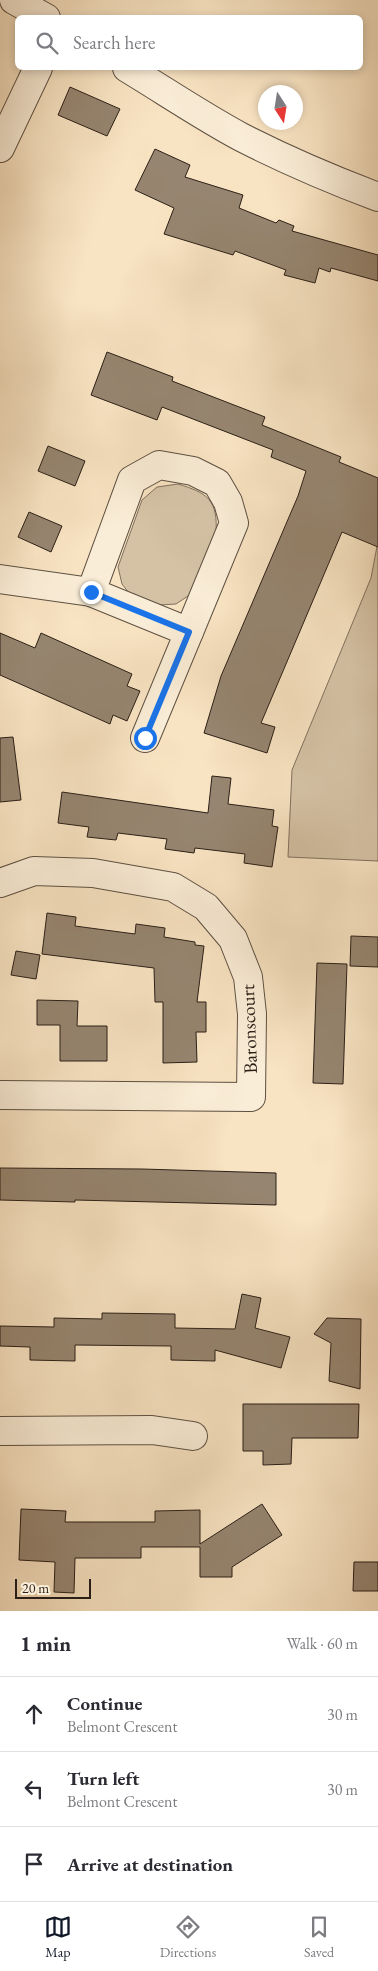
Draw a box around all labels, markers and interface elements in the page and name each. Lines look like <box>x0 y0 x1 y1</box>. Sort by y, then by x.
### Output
search box <box>15 15 363 70</box>
icon: search <box>33 29 61 57</box>
text: Search here <box>73 30 155 55</box>
north arrow <box>258 85 303 130</box>
route end <box>80 581 103 604</box>
route start <box>134 727 157 750</box>
street label: Baronscourt <box>235 984 263 1074</box>
scale bar <box>15 1576 91 1599</box>
text: 20 m <box>22 1579 49 1597</box>
text: 1 min <box>20 1630 71 1657</box>
text: Walk · 60 m <box>287 1633 358 1654</box>
text: Continue <box>67 1691 142 1716</box>
icon: ahead <box>20 1700 48 1728</box>
text: 30 m <box>327 1704 358 1725</box>
text: Belmont Crescent <box>67 1716 178 1737</box>
text: Turn left <box>67 1766 139 1791</box>
icon: left <box>20 1775 48 1803</box>
text: 30 m <box>327 1779 358 1800</box>
text: Belmont Crescent <box>67 1791 178 1812</box>
icon: arrive <box>20 1850 48 1878</box>
text: Arrive at destination <box>67 1852 233 1877</box>
tab: Map <box>44 1913 72 1961</box>
tab: Directions <box>160 1913 216 1961</box>
tab: Saved <box>304 1913 334 1961</box>

